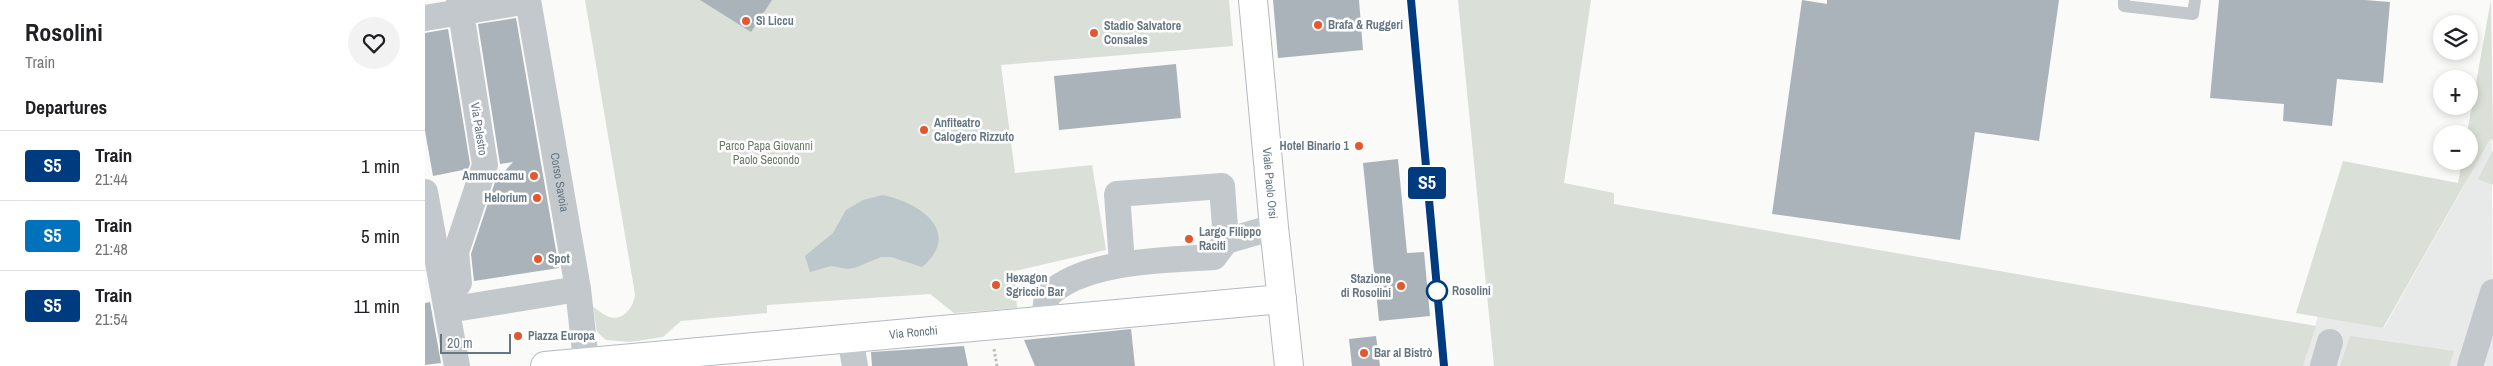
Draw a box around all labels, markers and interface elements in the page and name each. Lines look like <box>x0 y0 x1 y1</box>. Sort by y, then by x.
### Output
place label: Sì Liccu <box>756 13 794 29</box>
marker: Sì Liccu <box>740 15 752 27</box>
map controls <box>2433 15 2478 170</box>
button: layers <box>2433 15 2478 60</box>
text: Rosolini <box>25 16 103 48</box>
button: heart <box>348 17 400 69</box>
place label: Brafa & Ruggeri <box>1328 17 1403 33</box>
place label: Stadio Salvatore Consales <box>1104 18 1182 48</box>
marker: Brafa & Ruggeri <box>1312 19 1324 31</box>
marker: Stadio Salvatore Consales <box>1088 27 1100 39</box>
text: Train <box>25 51 55 73</box>
button: + <box>2433 70 2478 115</box>
text: Departures <box>25 94 107 120</box>
street label: Via Palestro <box>467 101 491 157</box>
place label: Anfiteatro Calogero Rizzuto <box>934 115 1014 145</box>
marker: Anfiteatro Calogero Rizzuto <box>918 124 930 136</box>
button: − <box>2433 125 2478 170</box>
park label: Parco Papa Giovanni Paolo Secondo <box>719 138 813 168</box>
place label: Hotel Binario 1 <box>1280 138 1350 154</box>
marker: Hotel Binario 1 <box>1353 140 1365 152</box>
text: Train <box>95 142 132 168</box>
street label: Viale Paolo Orsi <box>1259 147 1281 220</box>
street label: Corso Savoia <box>547 151 573 214</box>
text: S5 <box>43 153 62 178</box>
text: 1 min <box>361 153 400 179</box>
line badge: S5 <box>1405 167 1449 199</box>
text: 21:44 <box>95 168 128 190</box>
place label: Ammuccamu <box>462 168 524 184</box>
marker: Ammuccamu <box>528 170 540 182</box>
text: S5 <box>1418 170 1436 195</box>
place label: Helorium <box>484 190 527 206</box>
marker: Helorium <box>531 192 543 204</box>
text: Train <box>95 212 132 238</box>
text: S5 <box>43 223 62 248</box>
text: 5 min <box>361 223 400 249</box>
place label: Largo Filippo Raciti <box>1199 224 1261 254</box>
marker: Largo Filippo Raciti <box>1183 233 1195 245</box>
text: 21:48 <box>95 238 128 260</box>
place label: Spot <box>548 251 571 267</box>
marker: Spot <box>532 253 544 265</box>
place label: Hexagon Sgriccio Bar <box>1006 270 1064 300</box>
place label: Stazione di Rosolini <box>1341 271 1392 301</box>
marker: Hexagon Sgriccio Bar <box>990 279 1002 291</box>
marker: Stazione di Rosolini <box>1395 280 1407 292</box>
marker: Rosolini <box>1426 280 1448 302</box>
text: Train <box>95 282 132 308</box>
place label: Rosolini <box>1452 283 1491 299</box>
text: S5 <box>43 293 62 318</box>
text: 11 min <box>354 293 400 319</box>
text: 21:54 <box>95 308 128 330</box>
street label: Via Ronchi <box>889 322 938 343</box>
place label: Piazza Europa <box>528 328 595 344</box>
marker: Piazza Europa <box>512 330 524 342</box>
scale bar <box>440 331 511 354</box>
text: 20 m <box>447 334 473 352</box>
place label: Bar al Bistrò <box>1374 345 1433 361</box>
marker: Bar al Bistrò <box>1358 347 1370 359</box>

